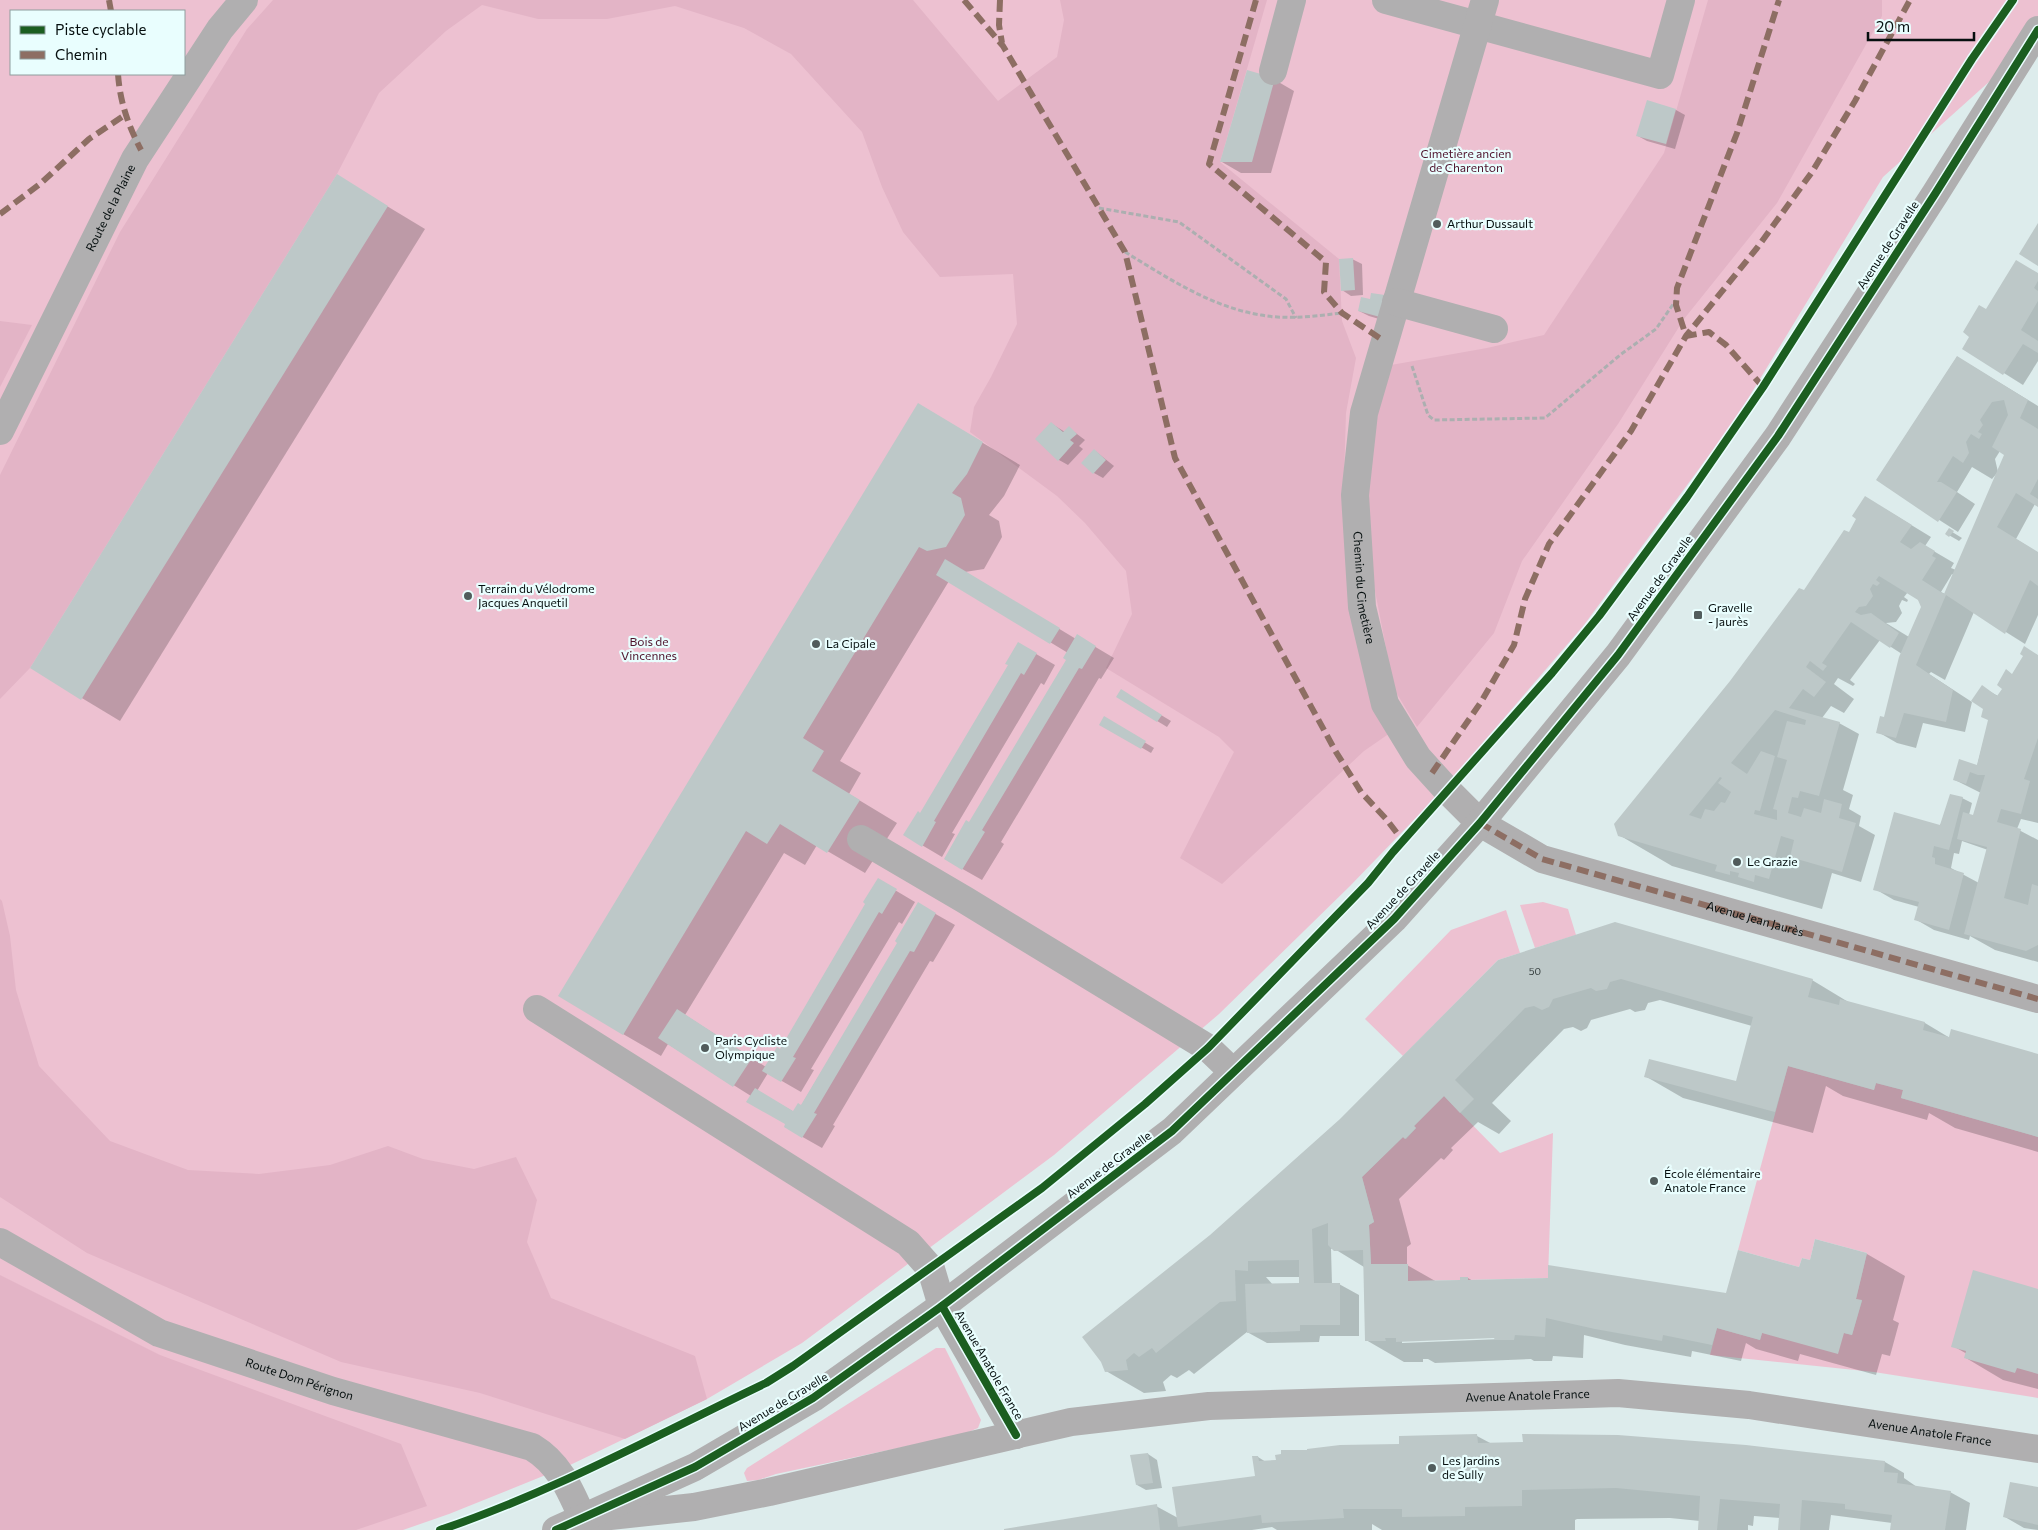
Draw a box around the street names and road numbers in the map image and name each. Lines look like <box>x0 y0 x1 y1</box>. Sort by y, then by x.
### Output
street label: Route de la Plaine <box>82 162 137 253</box>
street label: Avenue de Gravelle <box>1853 198 1921 291</box>
street label: Chemin du Cimetière <box>1351 531 1378 645</box>
street label: Avenue de Gravelle <box>1624 532 1695 623</box>
street label: Avenue de Gravelle <box>1362 847 1442 931</box>
street label: Avenue Jean Jaurès <box>1705 898 1806 939</box>
street label: Avenue de Gravelle <box>1063 1128 1153 1201</box>
street label: Avenue Anatole France <box>953 1307 1027 1422</box>
street label: Route Dom Pérignon <box>244 1354 355 1402</box>
street label: Avenue de Gravelle <box>735 1369 830 1433</box>
street label: Avenue Anatole France <box>1465 1386 1590 1404</box>
street label: Avenue Anatole France <box>1868 1415 1993 1448</box>

